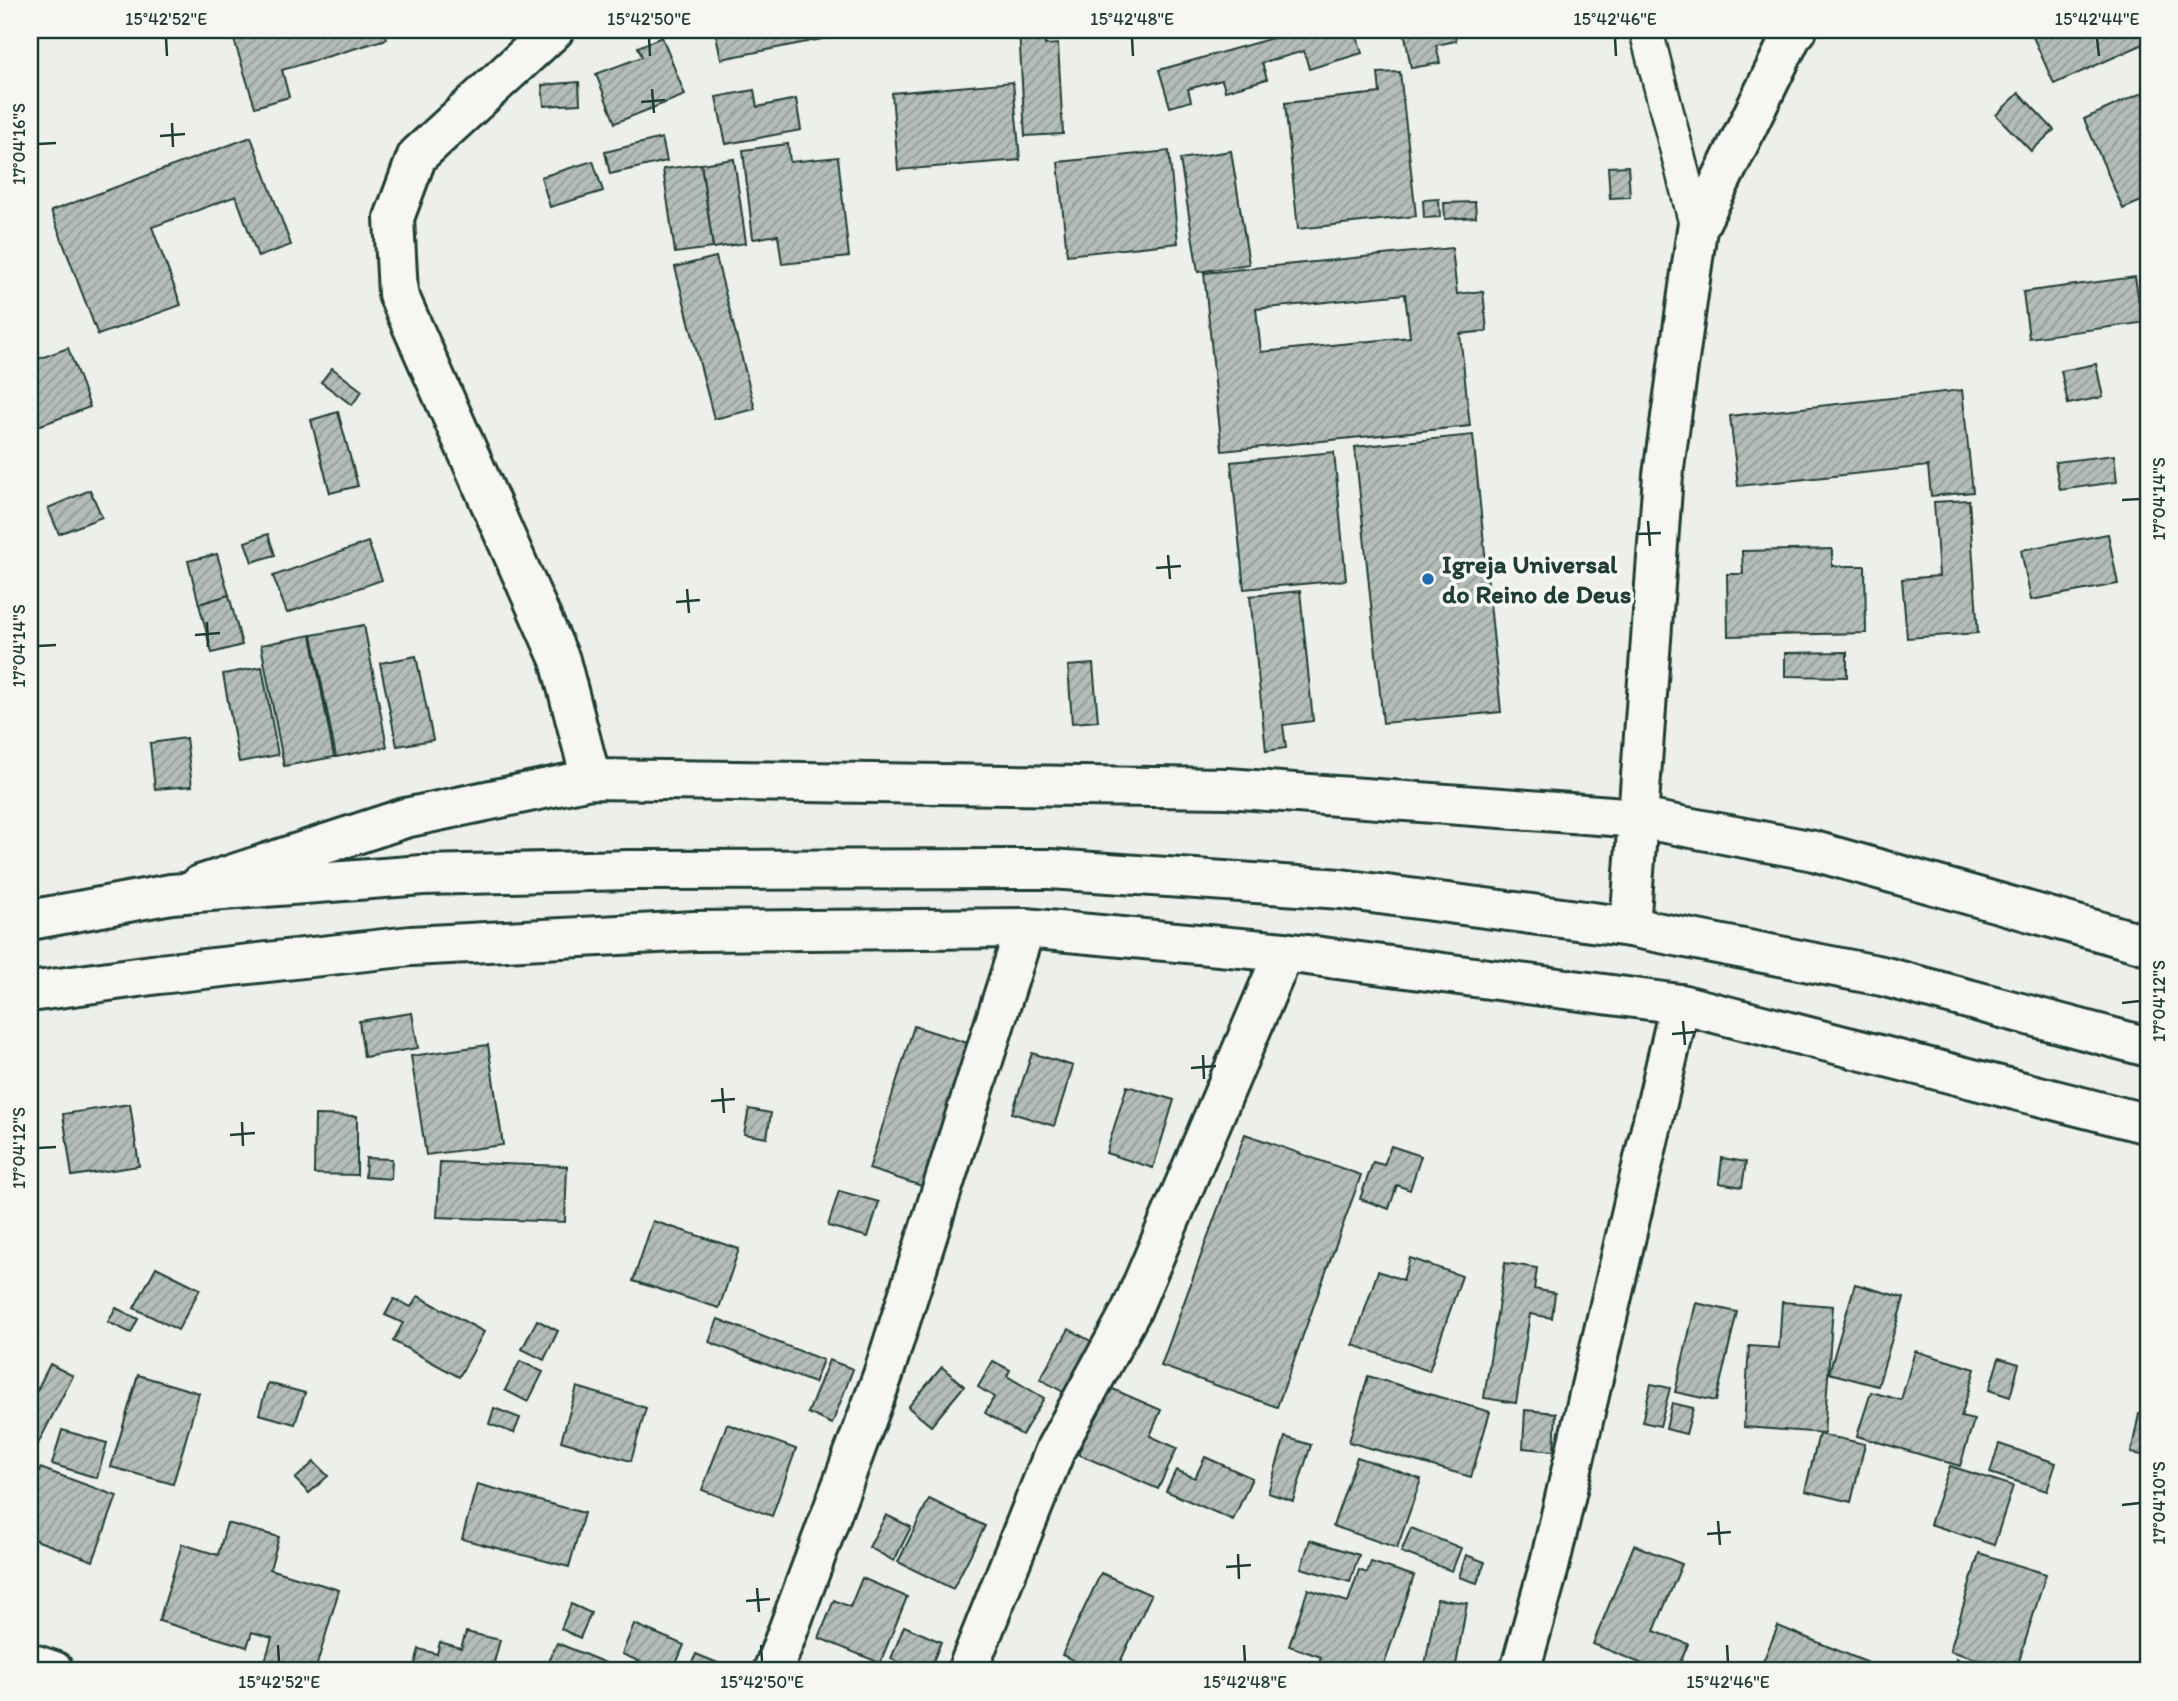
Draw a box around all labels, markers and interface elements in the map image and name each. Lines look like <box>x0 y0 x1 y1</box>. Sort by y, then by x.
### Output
text: 15°42'52"E <box>125 8 207 30</box>
text: 15°42'50"E <box>607 8 691 30</box>
text: 15°42'48"E <box>1090 8 1174 30</box>
text: 15°42'46"E <box>1573 8 1657 30</box>
text: 15°42'44"E <box>2055 8 2140 30</box>
text: 17°04'16"S <box>8 103 30 185</box>
text: 17°04'14"S <box>2148 457 2170 541</box>
place label: Igreja Universal do Reino de Deus <box>1442 548 1631 610</box>
marker: Igreja Universal do Reino de Deus <box>1420 571 1436 587</box>
text: 17°04'14"S <box>8 604 30 688</box>
text: 17°04'12"S <box>2148 960 2170 1042</box>
text: 17°04'12"S <box>8 1107 30 1189</box>
text: 17°04'10"S <box>2148 1461 2170 1545</box>
text: 15°42'52"E <box>238 1671 320 1693</box>
text: 15°42'50"E <box>720 1671 804 1693</box>
text: 15°42'48"E <box>1203 1671 1287 1693</box>
text: 15°42'46"E <box>1686 1671 1770 1693</box>

